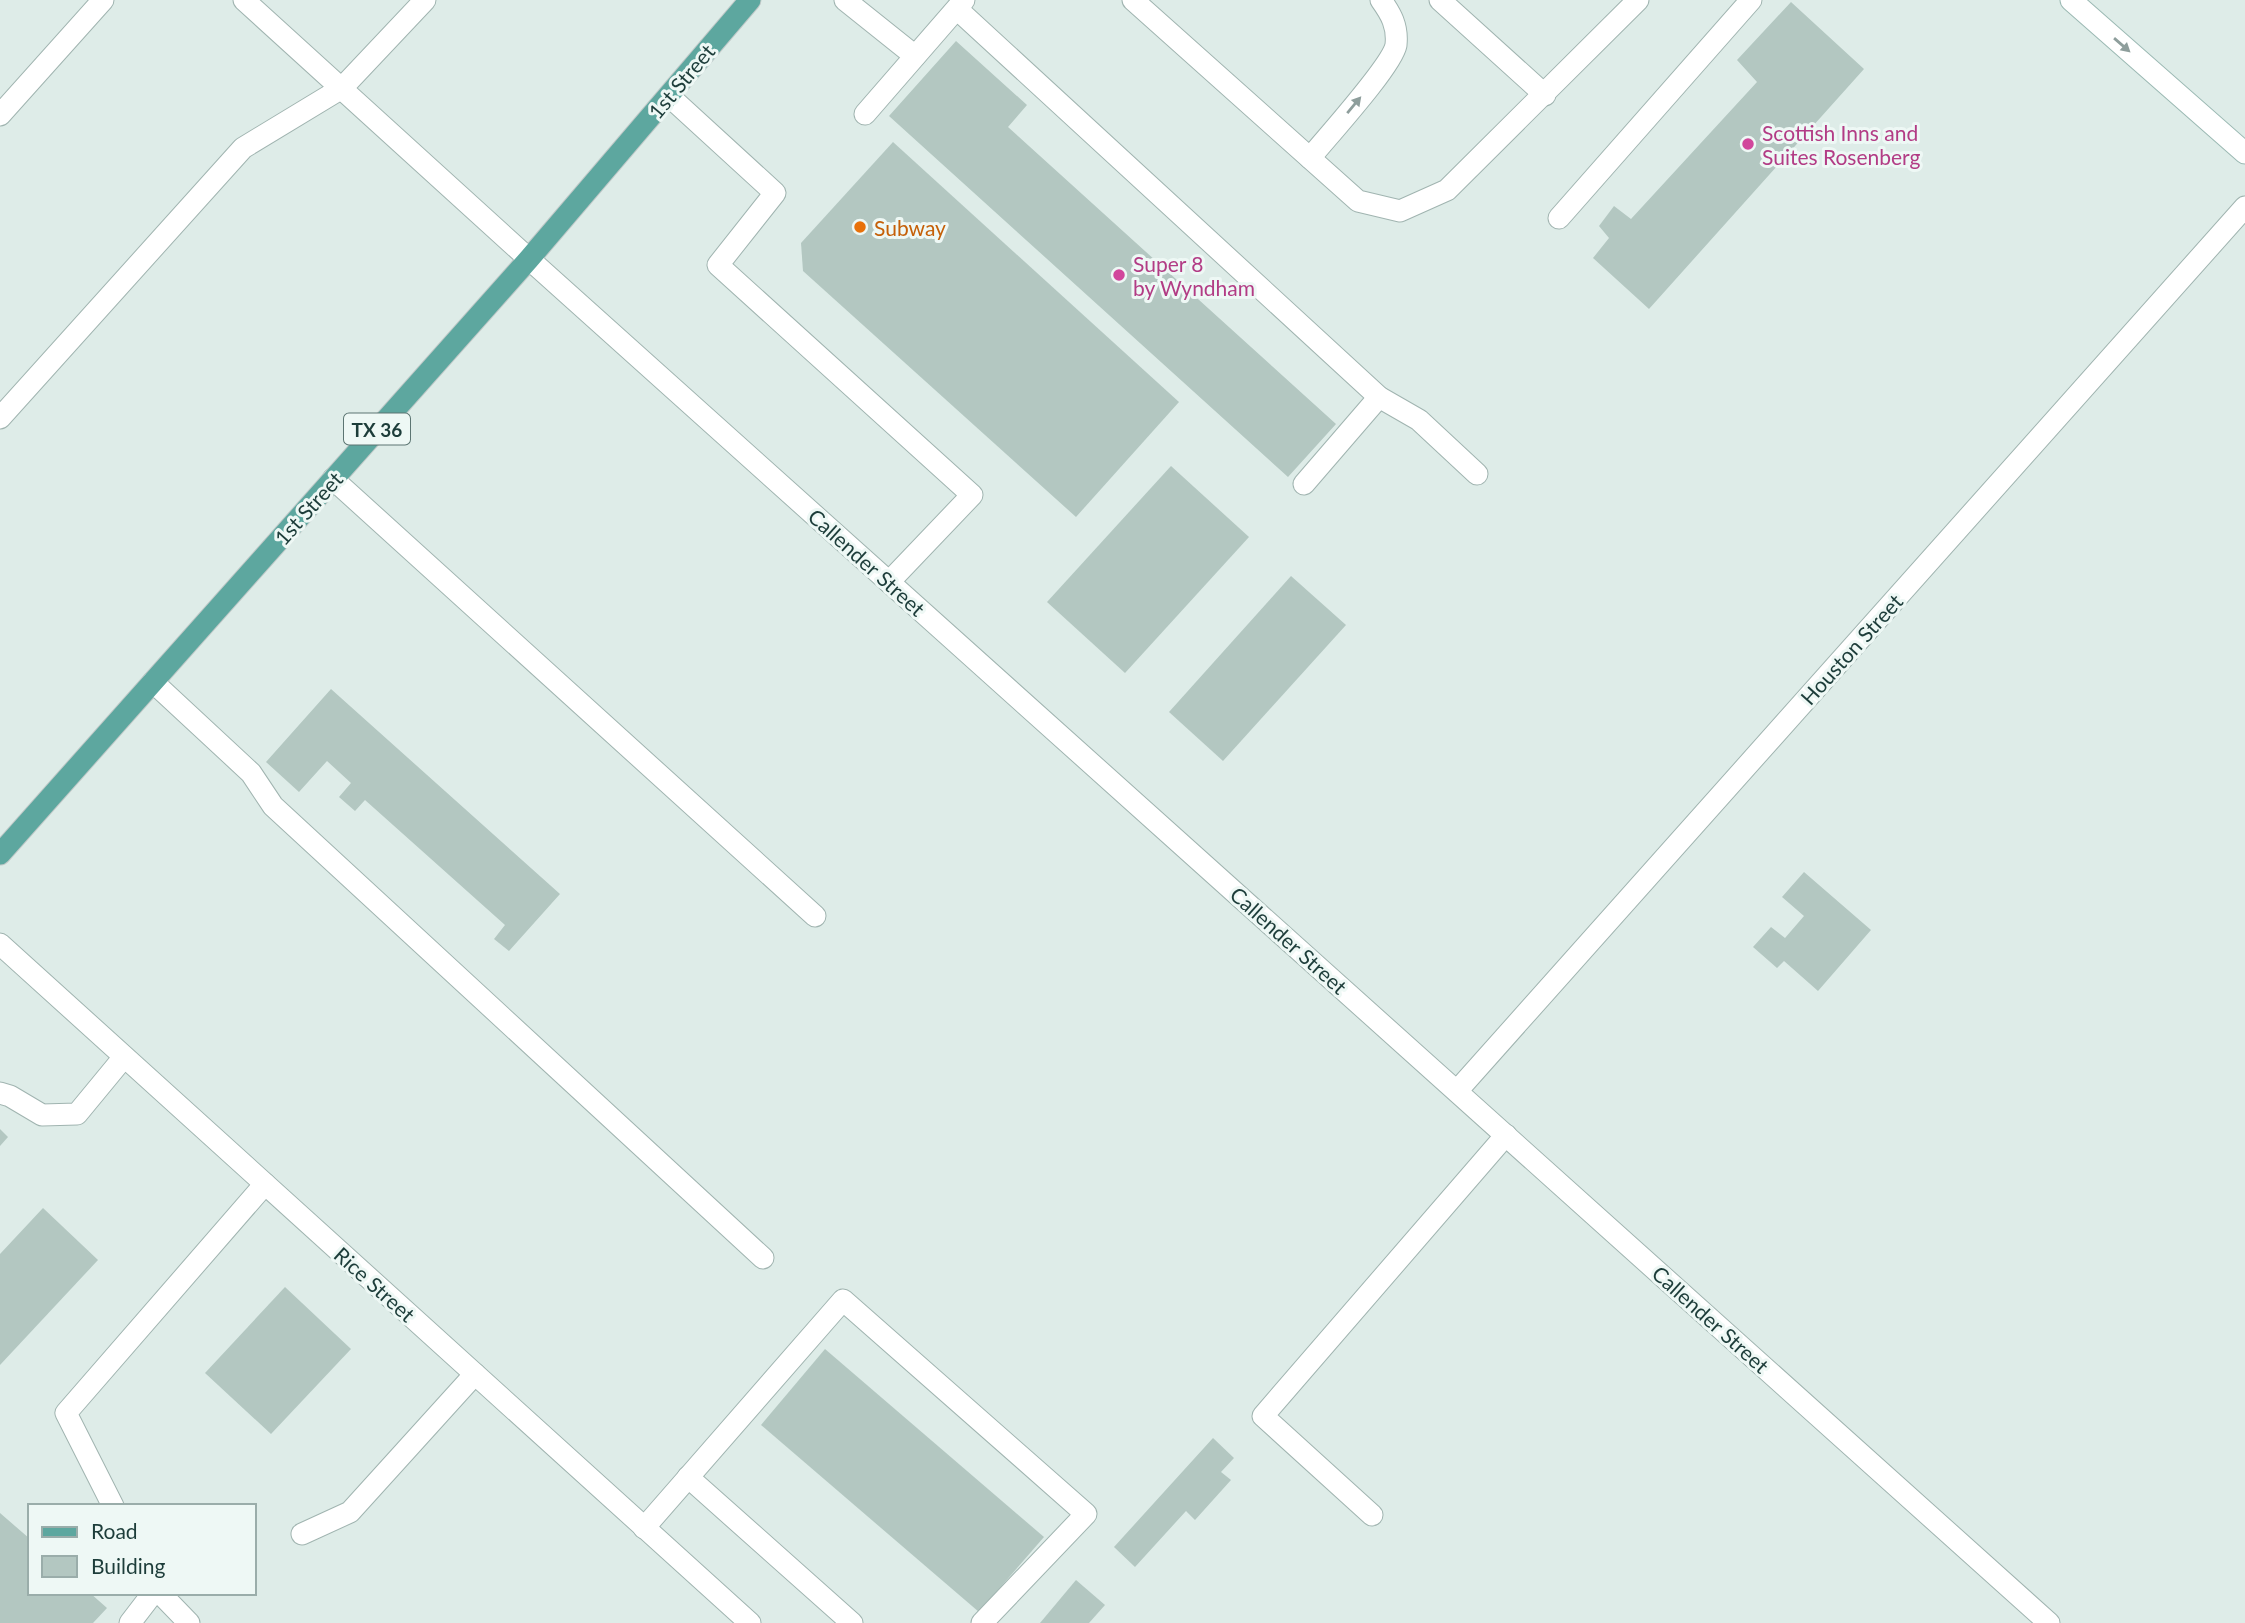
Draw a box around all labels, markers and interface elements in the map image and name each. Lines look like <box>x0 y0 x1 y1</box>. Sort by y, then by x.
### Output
one-way arrow <box>2113 37 2131 53</box>
street label: 1st Street <box>643 38 720 123</box>
one-way arrow <box>1346 96 1361 114</box>
place label: Scottish Inns and Suites Rosenberg <box>1762 120 1920 169</box>
marker: Scottish Inns and Suites Rosenberg <box>1740 136 1756 152</box>
place label: Subway <box>874 215 946 240</box>
marker: Subway <box>852 219 868 235</box>
place label: Super 8 by Wyndham <box>1133 251 1255 300</box>
marker: Super 8 by Wyndham <box>1111 267 1127 283</box>
road number: TX 36 <box>344 414 410 444</box>
street label: 1st Street <box>269 466 348 550</box>
street label: Callender Street <box>804 503 931 621</box>
street label: Houston Street <box>1795 588 1908 709</box>
street label: Callender Street <box>1226 881 1353 999</box>
street label: Rice Street <box>330 1241 421 1327</box>
street label: Callender Street <box>1648 1260 1775 1378</box>
legend <box>28 1504 256 1595</box>
text: Road <box>91 1518 138 1543</box>
text: Building <box>91 1553 166 1578</box>

